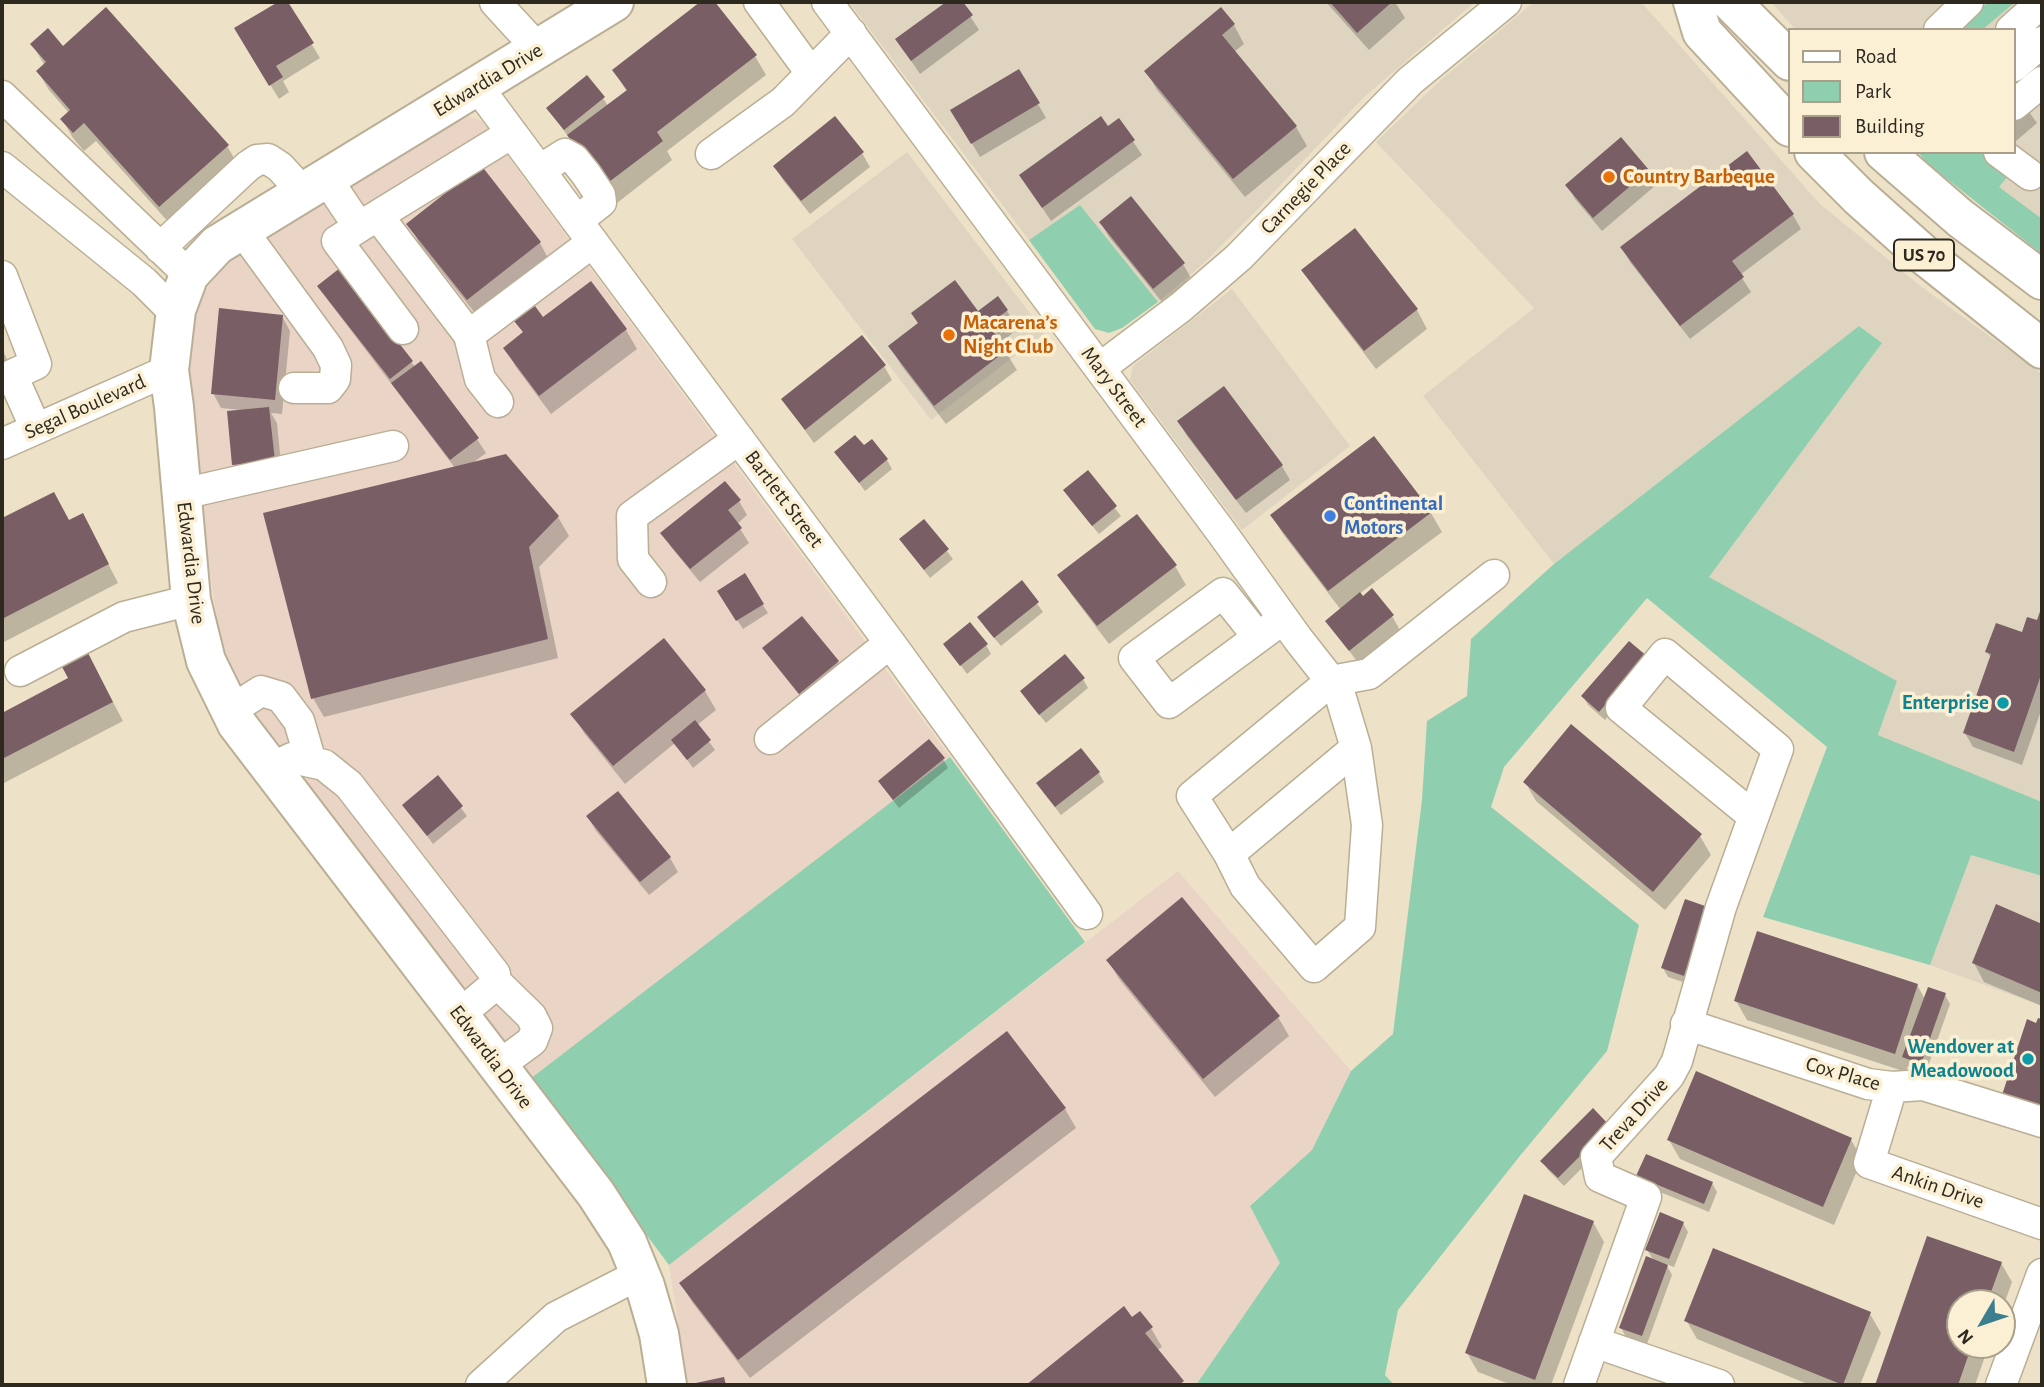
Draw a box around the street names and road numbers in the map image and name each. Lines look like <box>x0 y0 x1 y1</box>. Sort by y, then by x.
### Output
street label: Edwardia Drive <box>429 37 547 123</box>
street label: Carnegie Place <box>1255 136 1357 240</box>
road number: US 70 <box>1894 240 1954 270</box>
street label: Mary Street <box>1075 342 1153 432</box>
street label: Segal Boulevard <box>21 369 149 445</box>
street label: Bartlett Street <box>739 445 829 553</box>
street label: Edwardia Drive <box>171 500 211 626</box>
street label: Edwardia Drive <box>444 1000 538 1114</box>
street label: Cox Place <box>1803 1051 1883 1097</box>
street label: Treva Drive <box>1594 1073 1674 1157</box>
street label: Ankin Drive <box>1889 1160 1987 1214</box>

